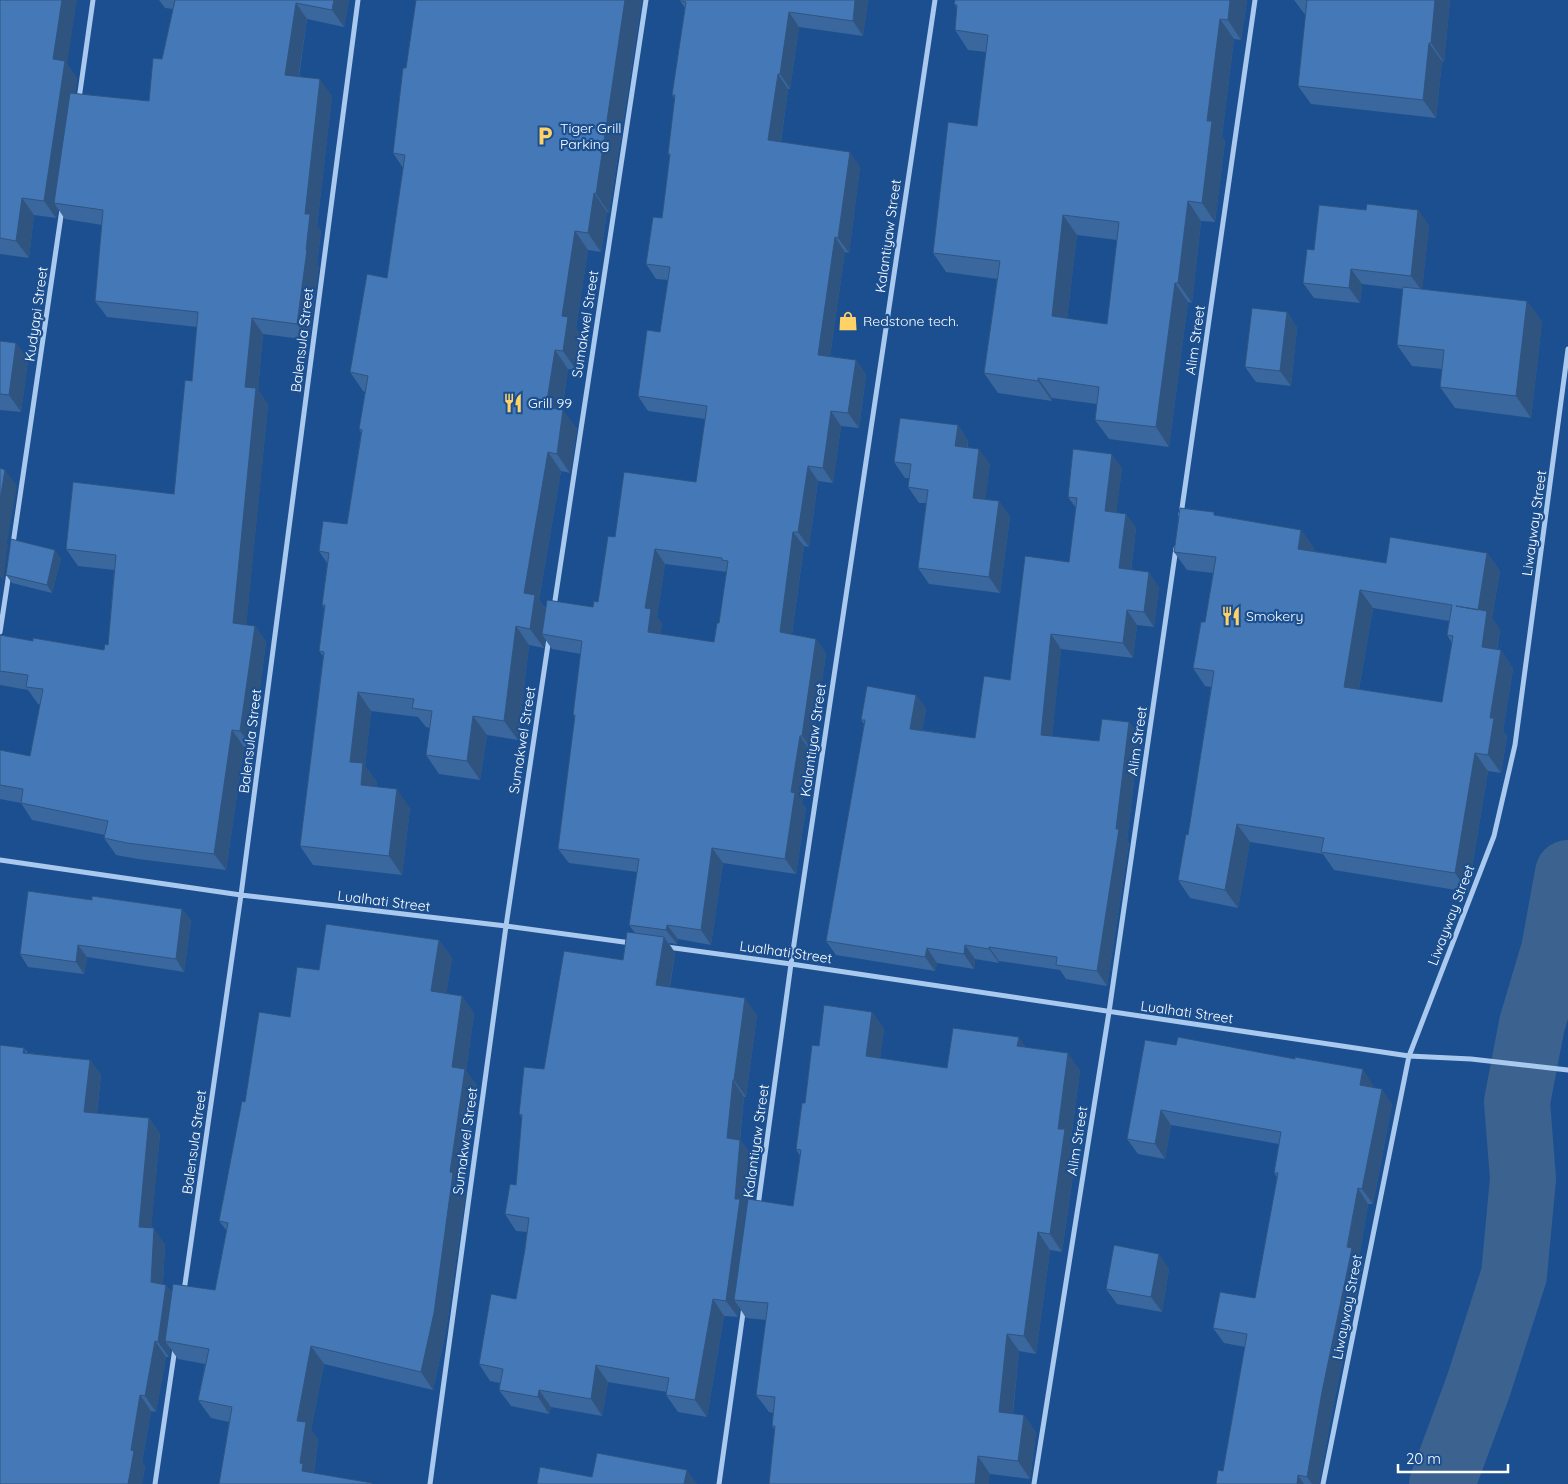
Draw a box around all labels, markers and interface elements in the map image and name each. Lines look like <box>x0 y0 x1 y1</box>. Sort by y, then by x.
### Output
place label: Tiger Grill Parking <box>560 119 622 153</box>
parking icon: Tiger Grill Parking <box>534 125 556 147</box>
street label: Kalantiyaw Street <box>871 178 905 294</box>
street label: Kudyapi Street <box>20 265 52 363</box>
street label: Sumakwel Street <box>568 269 602 379</box>
street label: Balensula Street <box>287 287 317 393</box>
street label: Alim Street <box>1181 304 1209 376</box>
shop icon: Redstone tech. <box>837 310 859 332</box>
place label: Redstone tech. <box>863 312 959 330</box>
restaurant icon: Grill 99 <box>502 392 524 414</box>
place label: Grill 99 <box>528 394 572 412</box>
street label: Liwayway Street <box>1518 469 1550 577</box>
restaurant icon: Smokery <box>1220 605 1242 627</box>
place label: Smokery <box>1246 607 1304 625</box>
street label: Kalantiyaw Street <box>796 682 830 798</box>
street label: Sumakwel Street <box>505 685 539 795</box>
street label: Balensula Street <box>235 688 265 794</box>
street label: Alim Street <box>1123 705 1151 777</box>
street label: Liwayway Street <box>1424 862 1479 968</box>
street label: Lualhati Street <box>337 886 432 916</box>
street label: Lualhati Street <box>739 937 834 967</box>
street label: Lualhati Street <box>1140 997 1235 1027</box>
street label: Kalantiyaw Street <box>739 1083 773 1199</box>
street label: Sumakwel Street <box>449 1086 481 1196</box>
street label: Balensula Street <box>178 1089 210 1195</box>
street label: Alim Street <box>1063 1105 1091 1177</box>
street label: Liwayway Street <box>1328 1253 1366 1361</box>
scale bar <box>1398 1442 1508 1474</box>
text: 20 m <box>1406 1449 1441 1468</box>

